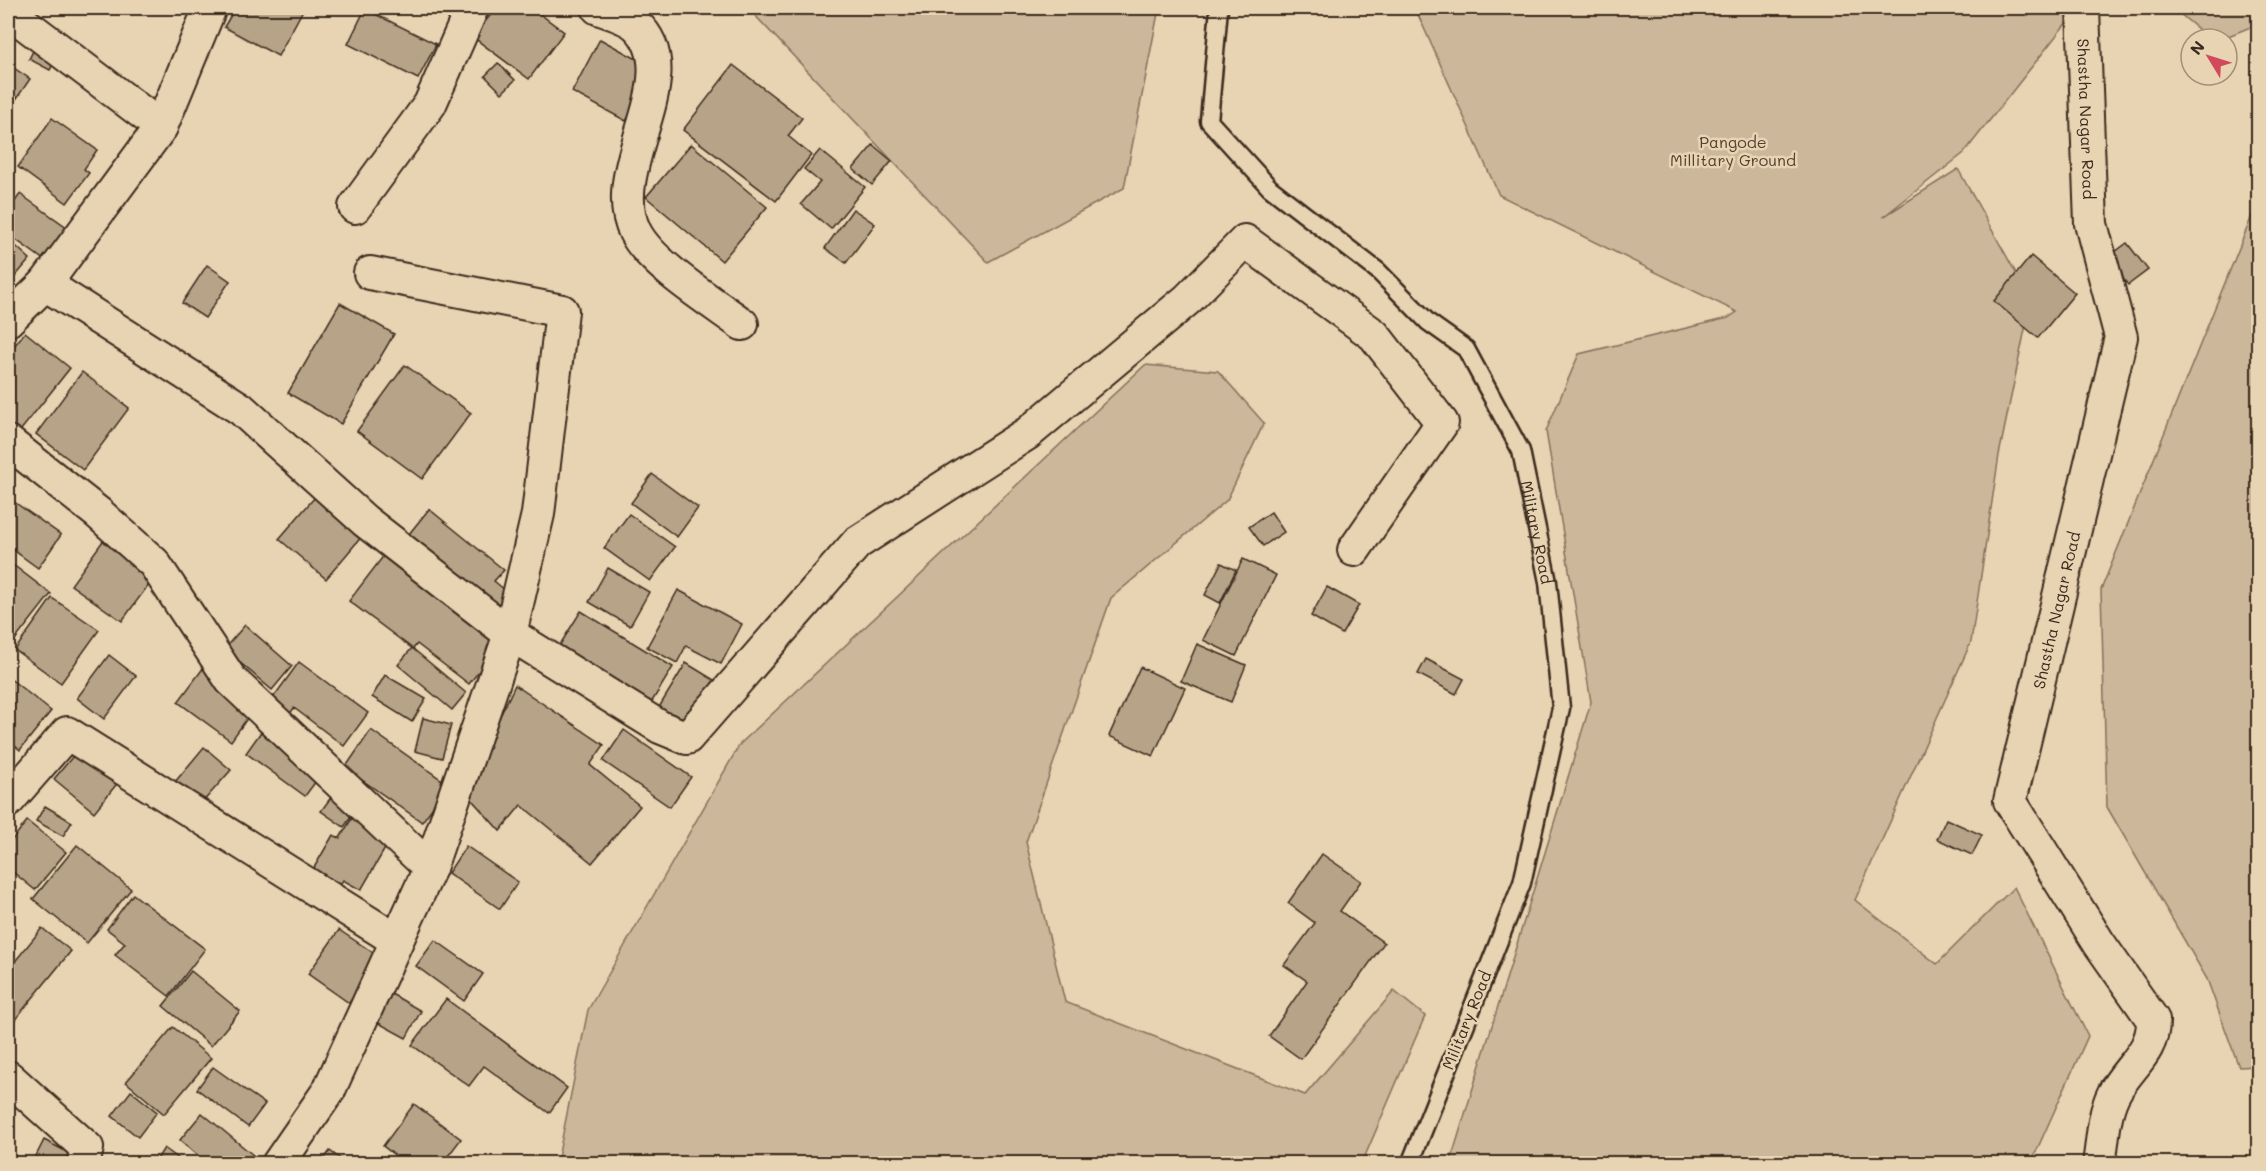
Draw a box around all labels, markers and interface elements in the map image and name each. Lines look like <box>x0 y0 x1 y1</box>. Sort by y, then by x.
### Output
north arrow <box>2179 27 2239 87</box>
text: N <box>2185 36 2209 59</box>
street label: Shastha Nagar Road <box>2074 38 2101 200</box>
park label: Pangode Millitary Ground <box>1670 131 1796 170</box>
street label: Military Road <box>1517 479 1559 586</box>
street label: Shastha Nagar Road <box>2028 529 2084 691</box>
street label: Military Road <box>1437 967 1495 1073</box>

